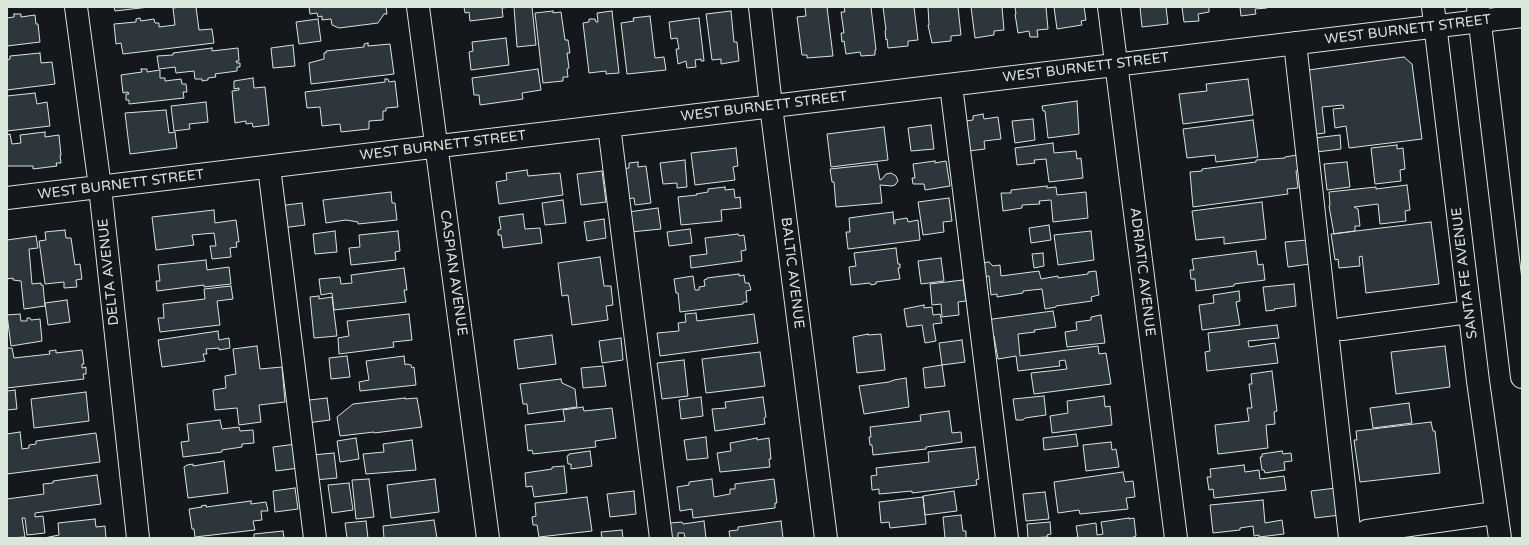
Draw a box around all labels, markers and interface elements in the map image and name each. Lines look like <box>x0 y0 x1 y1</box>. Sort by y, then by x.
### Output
street label: WEST BURNETT STREET <box>1324 11 1492 49</box>
street label: WEST BURNETT STREET <box>1002 49 1170 87</box>
street label: WEST BURNETT STREET <box>680 88 848 126</box>
street label: WEST BURNETT STREET <box>359 127 527 165</box>
street label: WEST BURNETT STREET <box>37 166 205 204</box>
street label: SANTA FE AVENUE <box>1449 206 1481 340</box>
street label: ADRIATIC AVENUE <box>1126 207 1158 337</box>
street label: CASPIAN AVENUE <box>436 209 470 337</box>
street label: BALTIC AVENUE <box>777 216 807 330</box>
street label: DELTA AVENUE <box>95 218 123 326</box>

